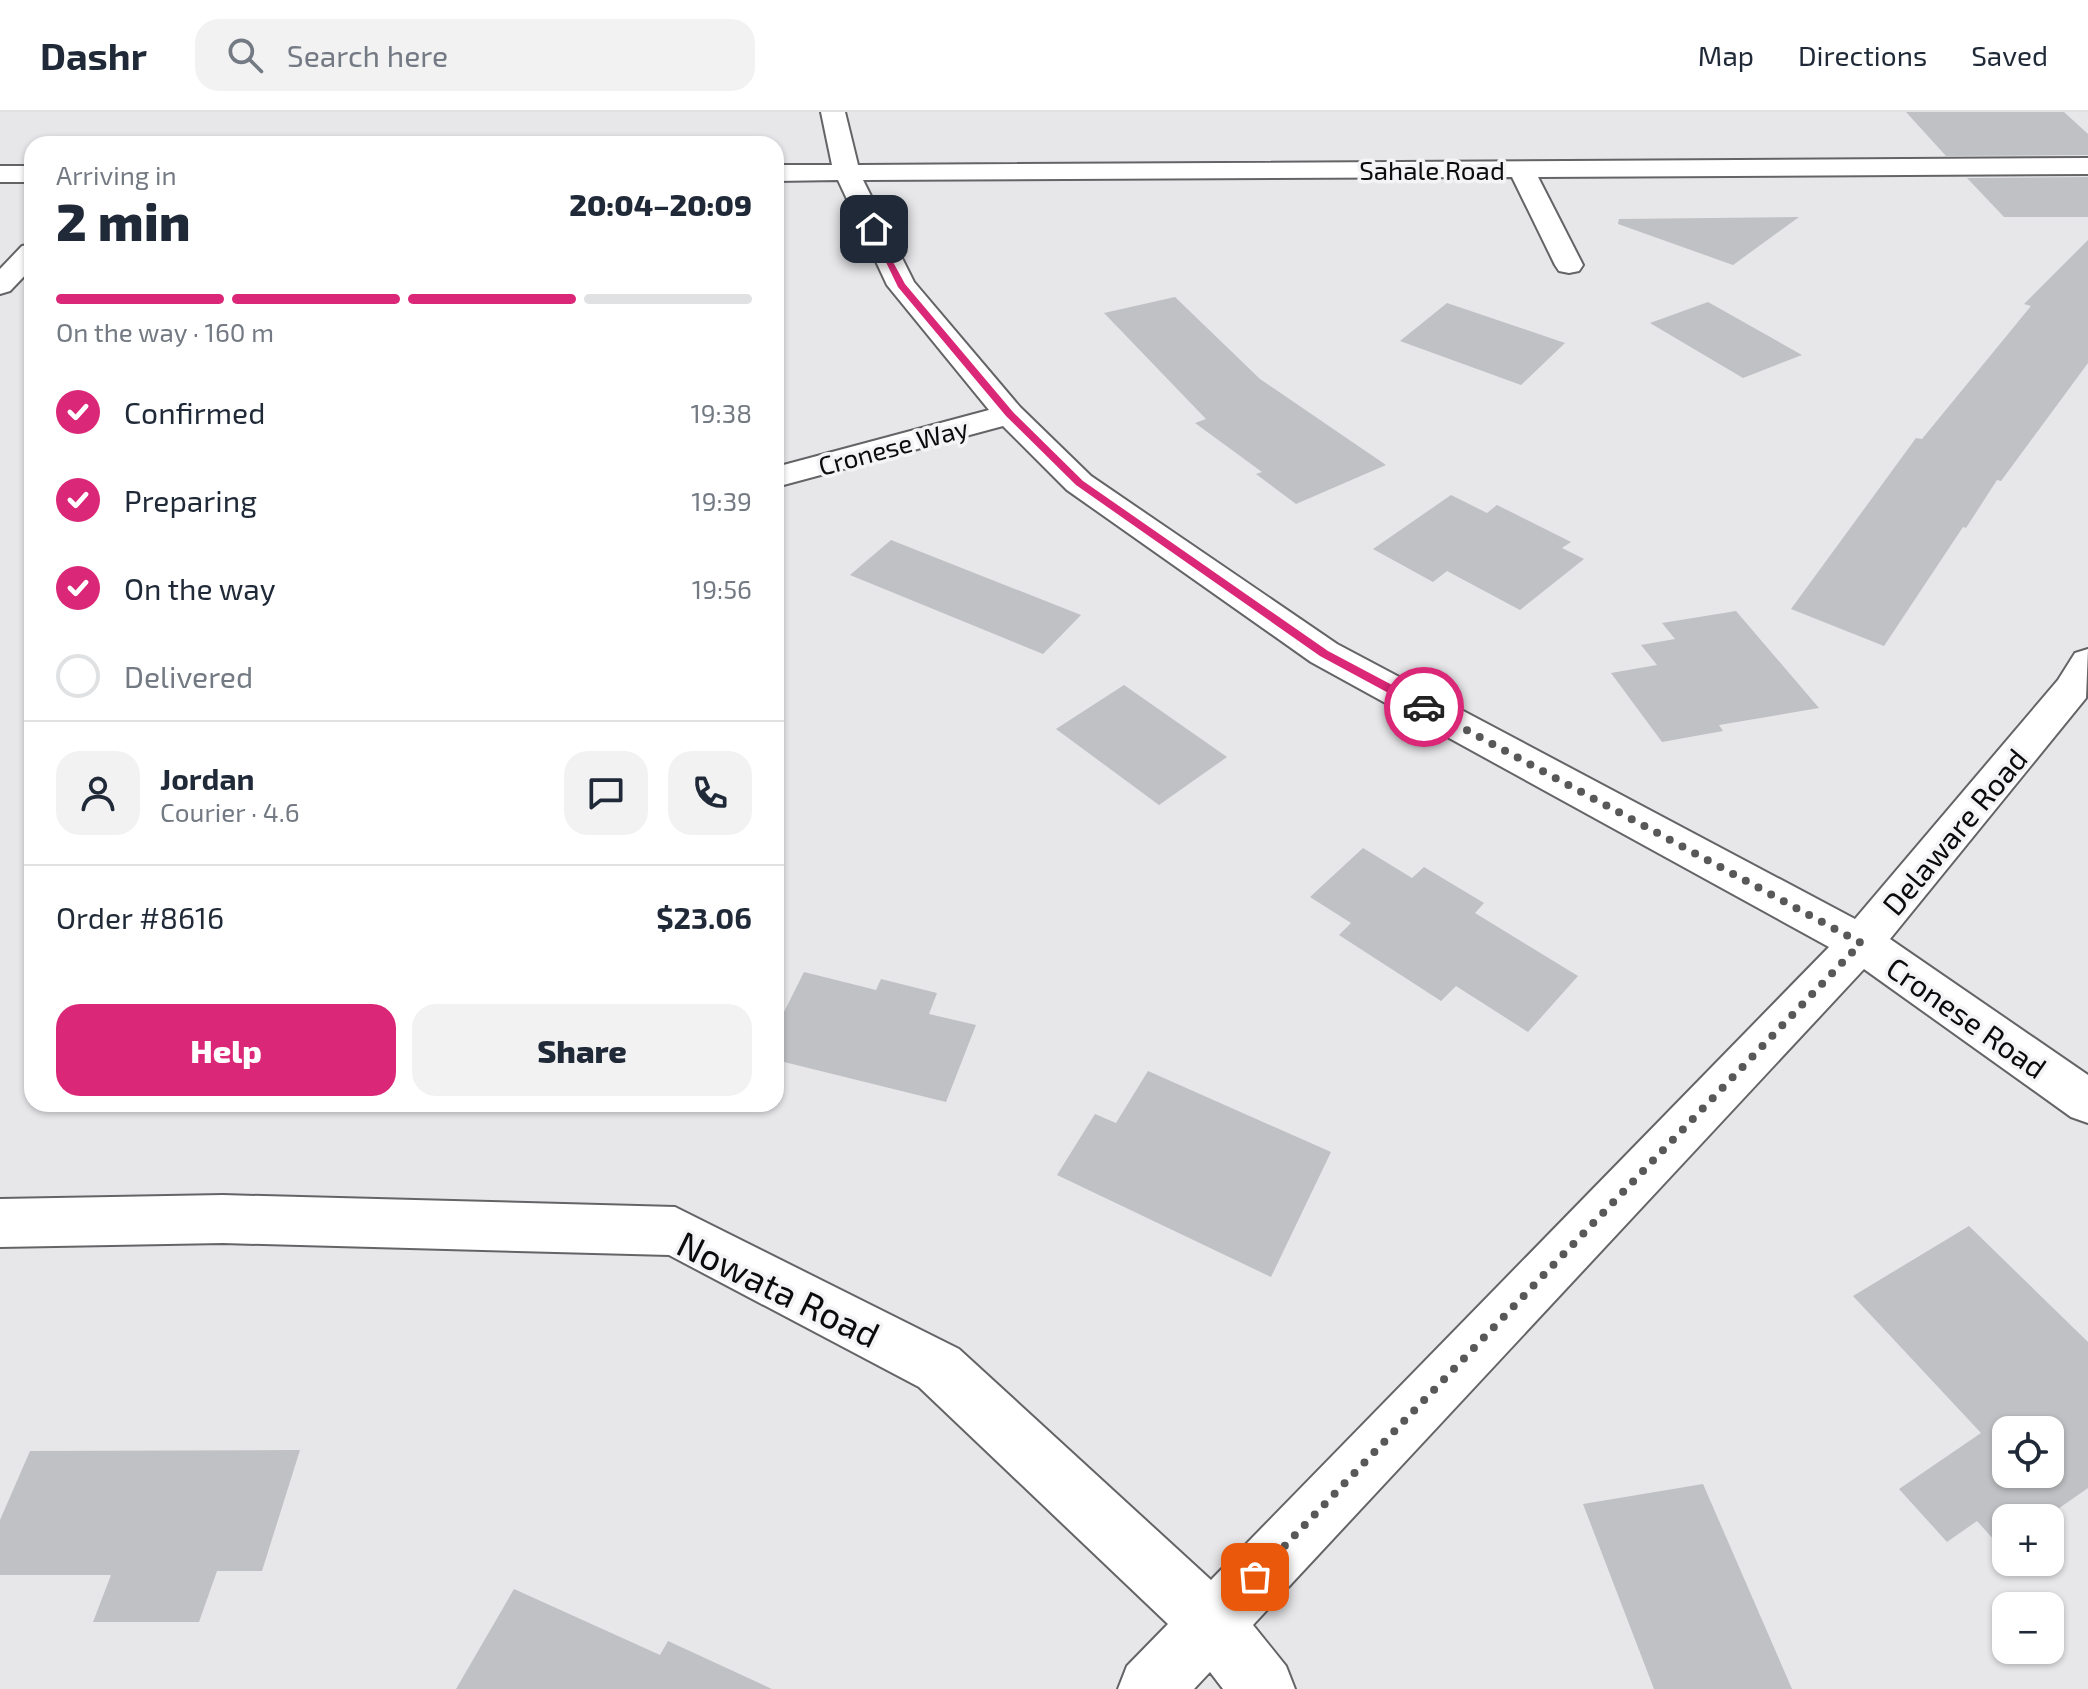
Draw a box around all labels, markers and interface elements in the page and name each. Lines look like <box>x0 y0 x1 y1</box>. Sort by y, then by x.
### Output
search box <box>195 19 755 91</box>
text: Dashr <box>40 32 147 78</box>
icon: search <box>223 33 267 77</box>
text: Search here <box>287 37 448 73</box>
text: Map <box>1698 38 1754 72</box>
text: Directions <box>1798 38 1927 72</box>
text: Saved <box>1971 38 2048 72</box>
street label: Sahale Road <box>1359 154 1505 185</box>
text: Arriving in <box>56 159 177 190</box>
text: 20:04–20:09 <box>569 186 752 222</box>
text: 2 min <box>56 189 191 251</box>
pin <box>840 195 908 263</box>
icon: home <box>852 207 896 251</box>
text: On the way · 160 m <box>56 316 274 347</box>
icon: check <box>56 390 100 434</box>
text: Confirmed <box>124 394 265 430</box>
text: 19:38 <box>690 397 752 428</box>
street label: Cronese Way <box>815 411 971 481</box>
icon: check <box>56 478 100 522</box>
text: Preparing <box>124 482 257 518</box>
text: 19:39 <box>691 485 752 516</box>
icon: check <box>56 566 100 610</box>
text: On the way <box>124 570 276 606</box>
text: 19:56 <box>692 573 752 604</box>
text: Delivered <box>124 658 253 694</box>
courier <box>1384 667 1464 747</box>
icon: car <box>1402 685 1446 729</box>
street label: Delaware Road <box>1874 741 2034 921</box>
button: person <box>56 751 140 835</box>
button: chat <box>564 751 648 835</box>
button: phone <box>668 751 752 835</box>
text: Jordan <box>160 760 255 796</box>
text: Courier · 4.6 <box>160 796 300 827</box>
text: Order #8616 <box>56 899 224 935</box>
text: $23.06 <box>656 899 752 935</box>
street label: Cronese Road <box>1880 949 2054 1085</box>
button: Help <box>56 1004 396 1096</box>
button: Share <box>412 1004 752 1096</box>
street label: Nowata Road <box>671 1221 887 1355</box>
map controls <box>1992 1416 2064 1664</box>
button: locate <box>1992 1416 2064 1488</box>
button: + <box>1992 1504 2064 1576</box>
pin <box>1221 1543 1289 1611</box>
icon: bag <box>1233 1555 1277 1599</box>
button: − <box>1992 1592 2064 1664</box>

